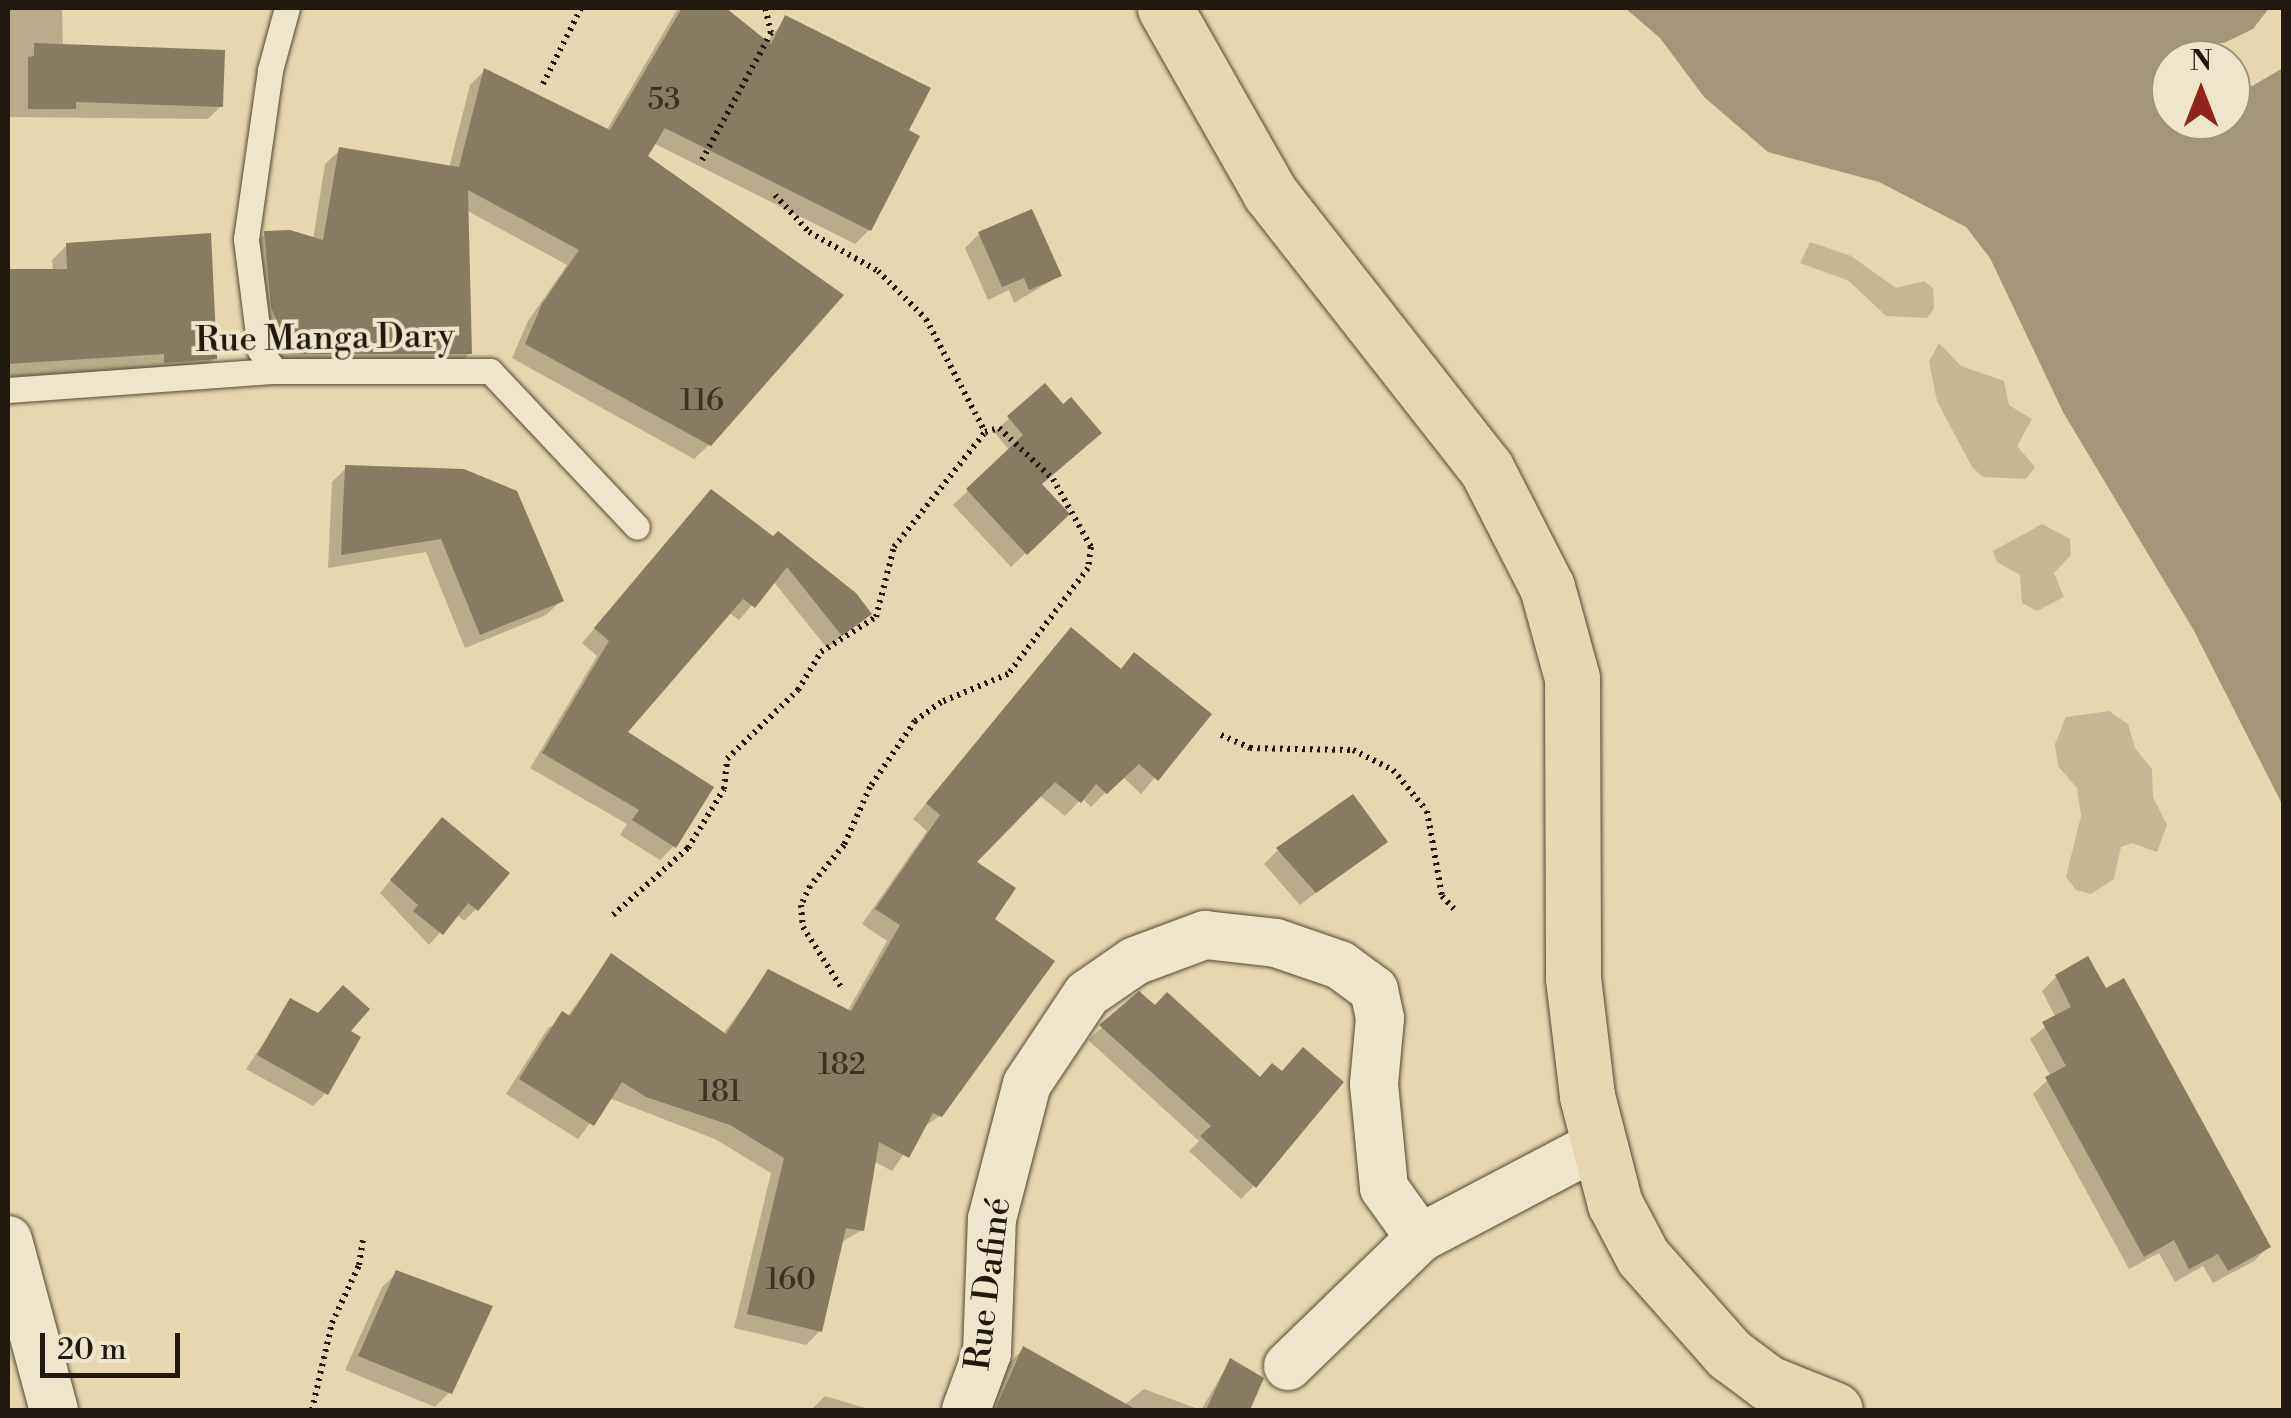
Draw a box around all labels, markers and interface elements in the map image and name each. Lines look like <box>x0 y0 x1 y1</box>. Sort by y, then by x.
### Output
north arrow <box>2151 40 2251 140</box>
text: N <box>2190 44 2212 79</box>
house number: 53 <box>647 82 681 118</box>
street label: Rue Manga Dary <box>195 316 455 362</box>
house number: 116 <box>680 383 724 419</box>
house number: 182 <box>818 1047 866 1083</box>
house number: 181 <box>698 1074 742 1110</box>
street label: Rue Dafiné <box>958 1195 1020 1373</box>
house number: 160 <box>766 1262 816 1298</box>
scale bar <box>45 1313 185 1375</box>
text: 20 m <box>57 1331 126 1369</box>

